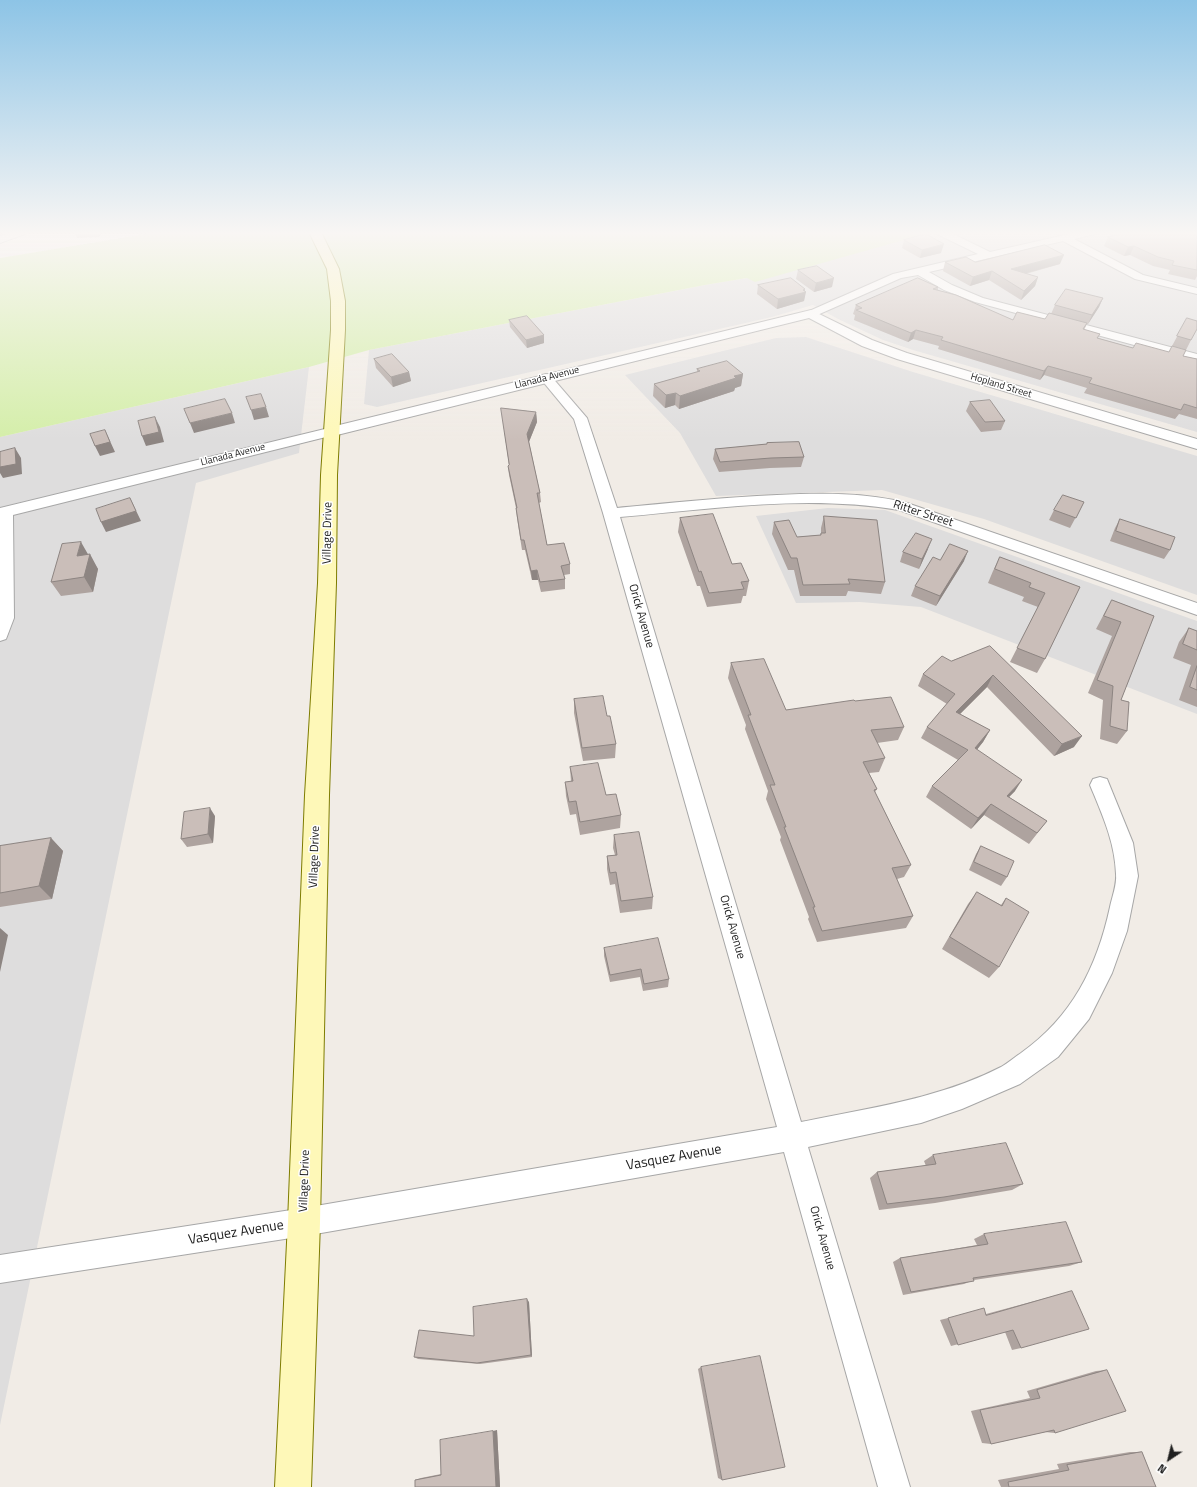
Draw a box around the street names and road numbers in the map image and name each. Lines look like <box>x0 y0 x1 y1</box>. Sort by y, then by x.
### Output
street label: Llanada Avenue <box>513 364 581 392</box>
street label: Hopland Street <box>969 371 1033 401</box>
street label: Llanada Avenue <box>199 441 267 469</box>
street label: Ritter Street <box>891 498 955 530</box>
street label: Village Drive <box>320 502 336 564</box>
street label: Orick Avenue <box>625 582 657 650</box>
street label: Village Drive <box>307 826 323 888</box>
street label: Orick Avenue <box>716 893 748 961</box>
street label: Vasquez Avenue <box>625 1141 723 1175</box>
street label: Village Drive <box>297 1150 313 1212</box>
street label: Orick Avenue <box>806 1204 838 1272</box>
street label: Vasquez Avenue <box>187 1217 285 1249</box>

